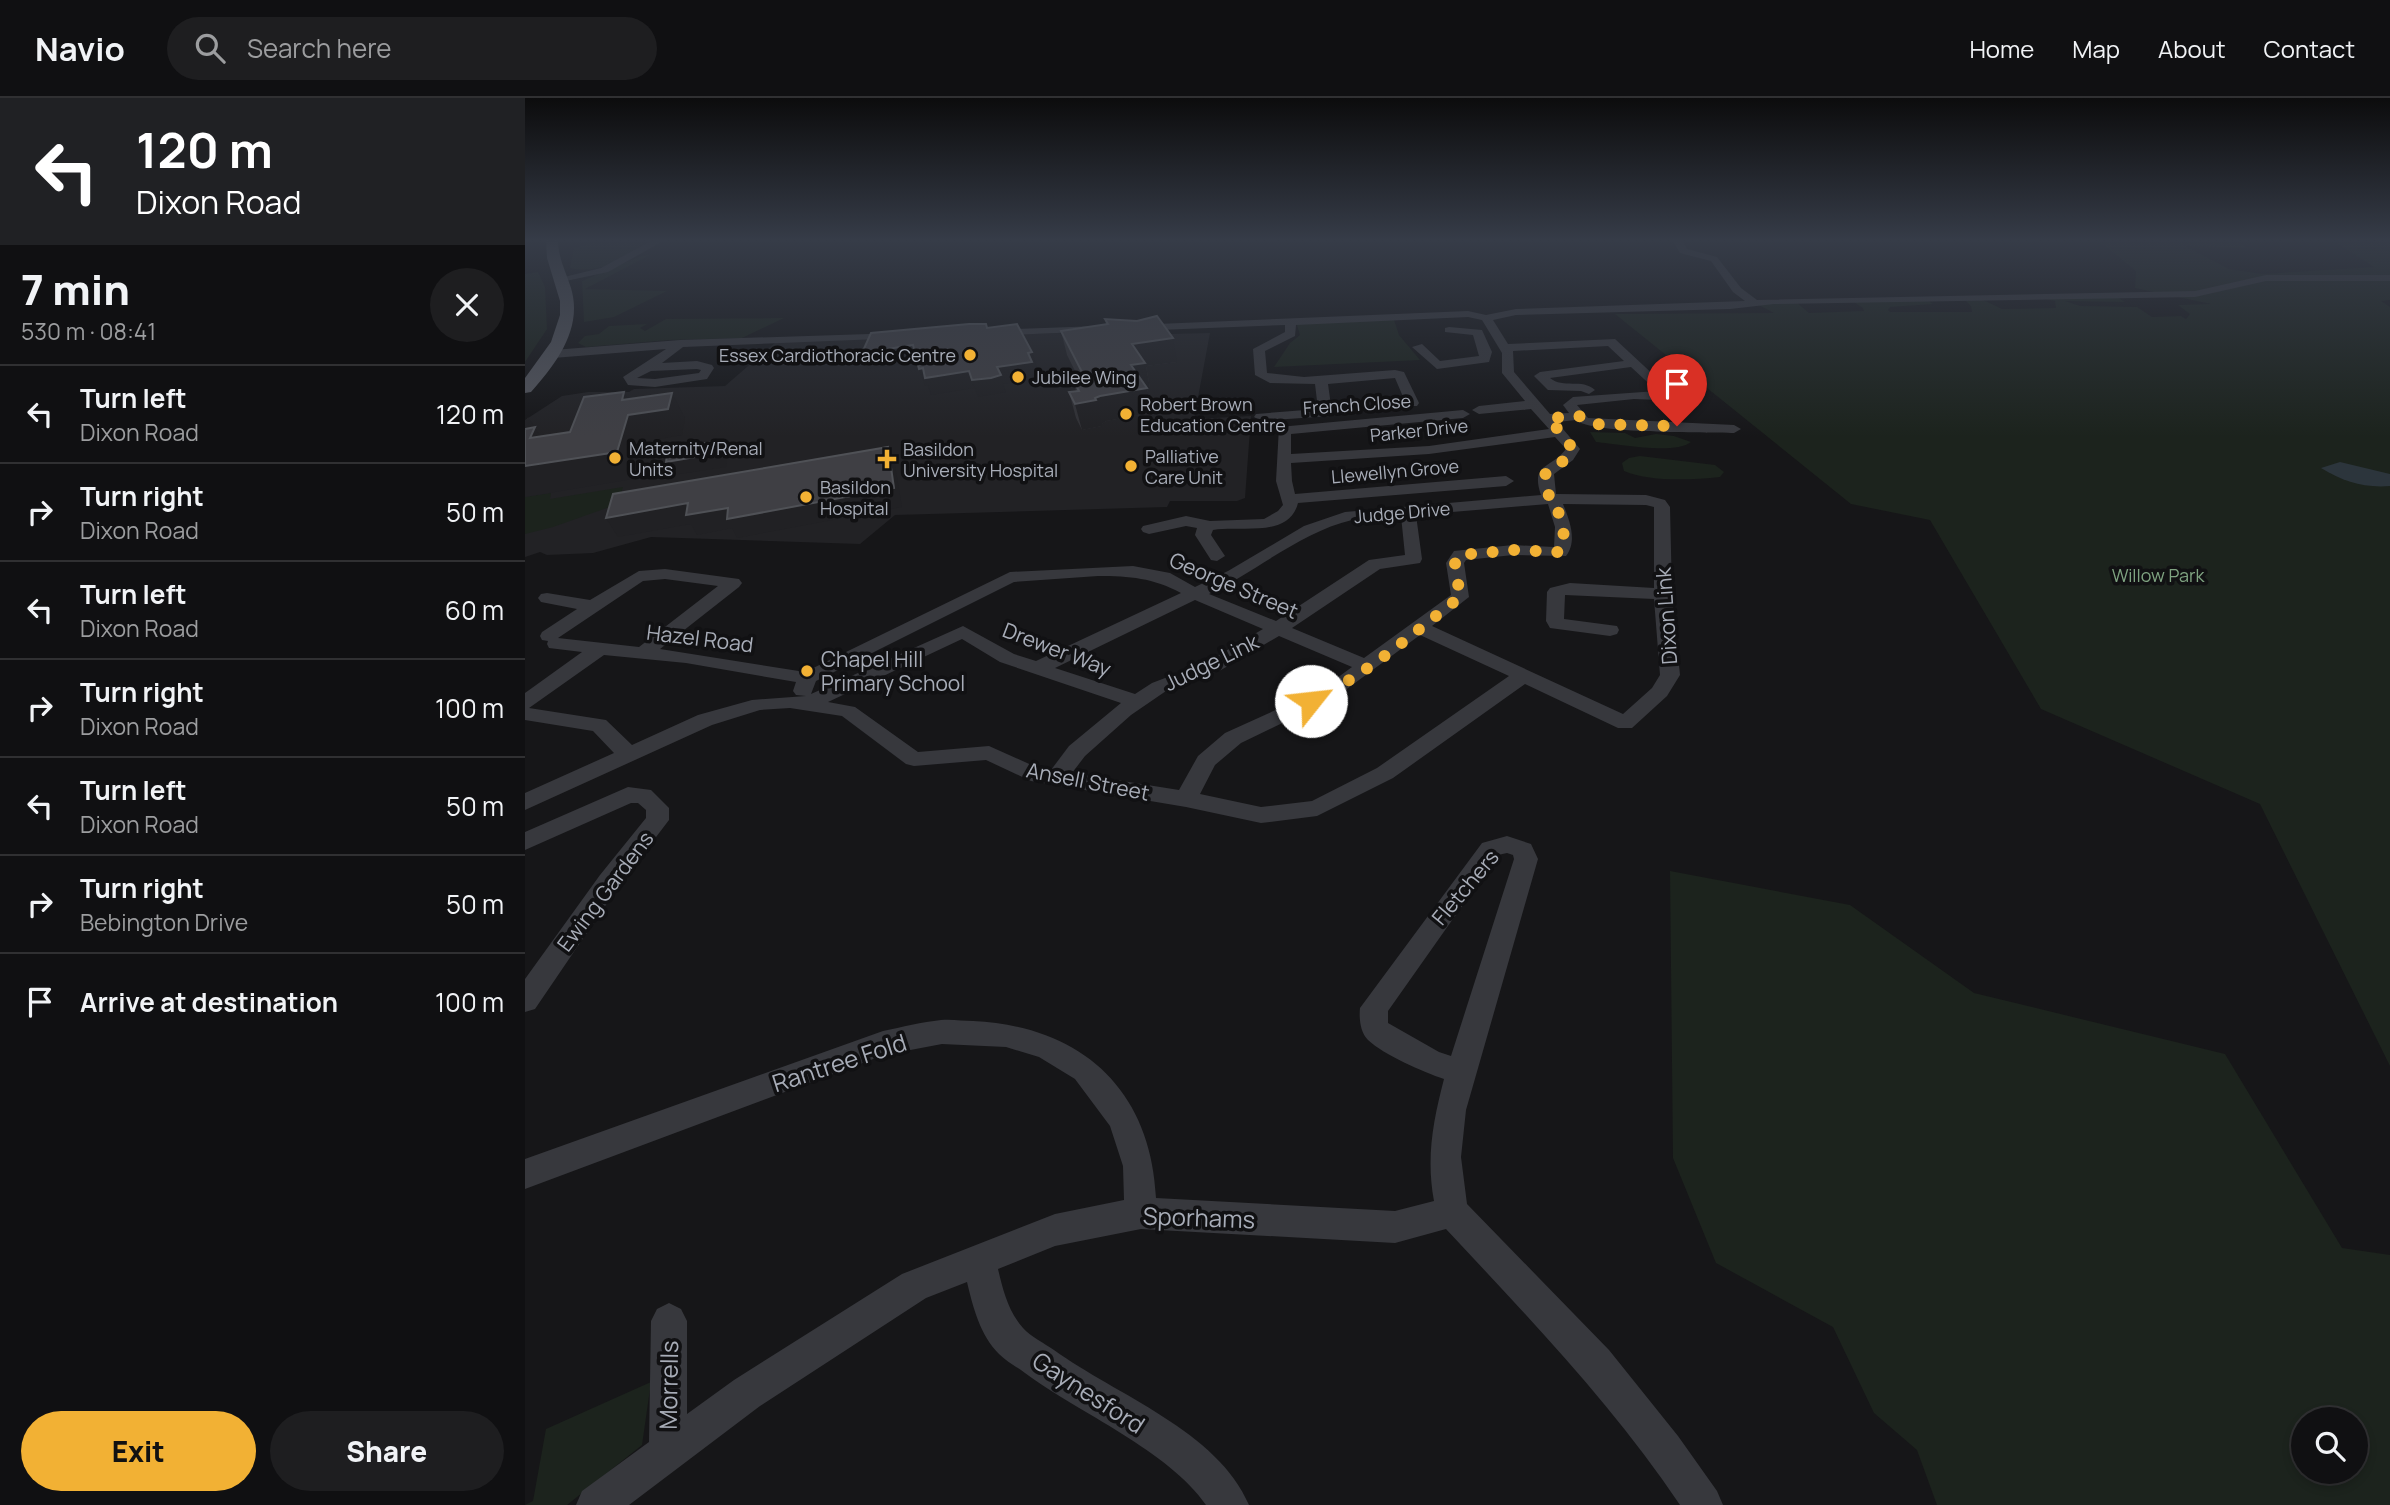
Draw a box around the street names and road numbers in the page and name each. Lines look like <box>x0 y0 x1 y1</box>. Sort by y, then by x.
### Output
street label: French Close <box>1302 388 1412 420</box>
street label: Parker Drive <box>1369 413 1469 447</box>
street label: Llewellyn Grove <box>1330 453 1460 489</box>
street label: Judge Drive <box>1353 496 1451 528</box>
street label: George Street <box>1165 545 1303 625</box>
street label: Dixon Link <box>1649 566 1683 665</box>
street label: Drewer Way <box>999 616 1115 682</box>
street label: Hazel Road <box>645 618 755 658</box>
street label: Judge Link <box>1159 627 1264 697</box>
street label: Ansell Street <box>1024 755 1152 807</box>
street label: Ewing Gardens <box>551 825 659 957</box>
street label: Fletchers <box>1425 843 1505 931</box>
street label: Rantree Fold <box>768 1025 910 1099</box>
street label: Sporhams <box>1142 1199 1256 1235</box>
street label: Morrells <box>651 1340 685 1430</box>
street label: Gaynesford <box>1026 1343 1152 1441</box>

